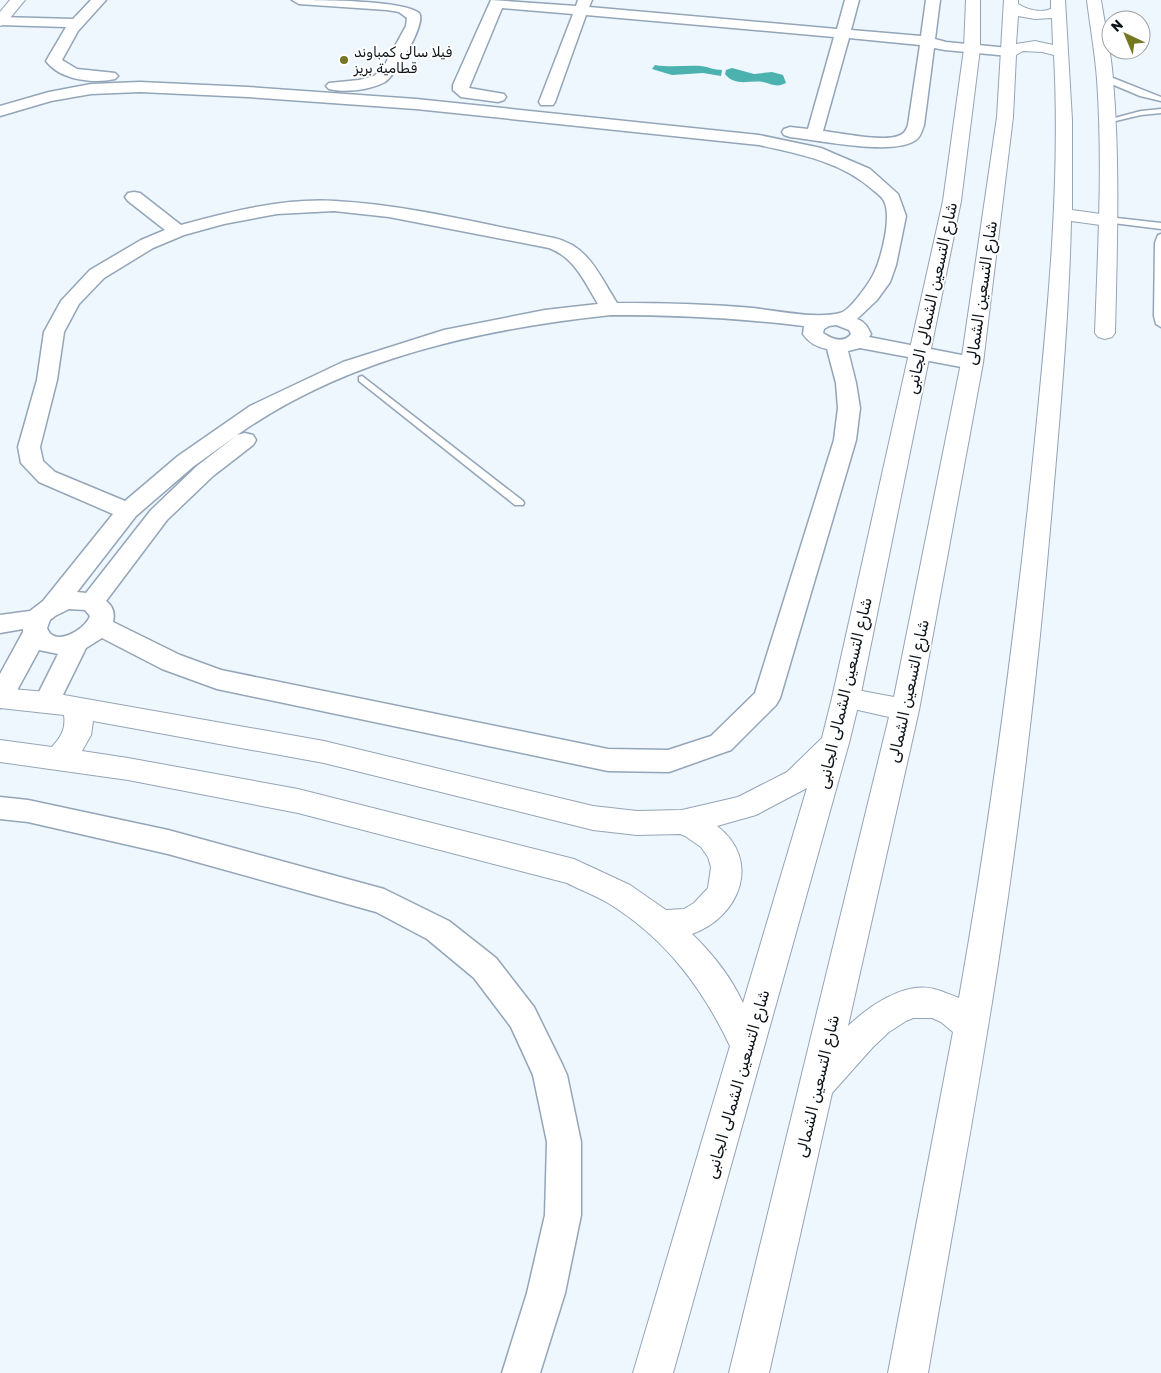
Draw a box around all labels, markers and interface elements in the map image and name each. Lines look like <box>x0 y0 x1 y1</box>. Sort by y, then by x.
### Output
north arrow <box>1101 10 1151 60</box>
text: N <box>1108 16 1127 36</box>
place label: فيلا سالى كمباوند قطامية بريز <box>353 44 452 77</box>
marker: فيلا سالى كمباوند قطامية بريز <box>338 54 350 66</box>
street label: شارع التسعين الشمالى الجانبى <box>902 200 963 396</box>
street label: شارع التسعين الشمالى <box>962 219 1003 367</box>
street label: شارع التسعين الشمالى الجانبى <box>813 596 878 791</box>
street label: شارع التسعين الشمالى <box>884 618 935 765</box>
street label: شارع التسعين الشمالى الجانبى <box>701 987 776 1181</box>
street label: شارع التسعين الشمالى <box>792 1013 845 1160</box>

